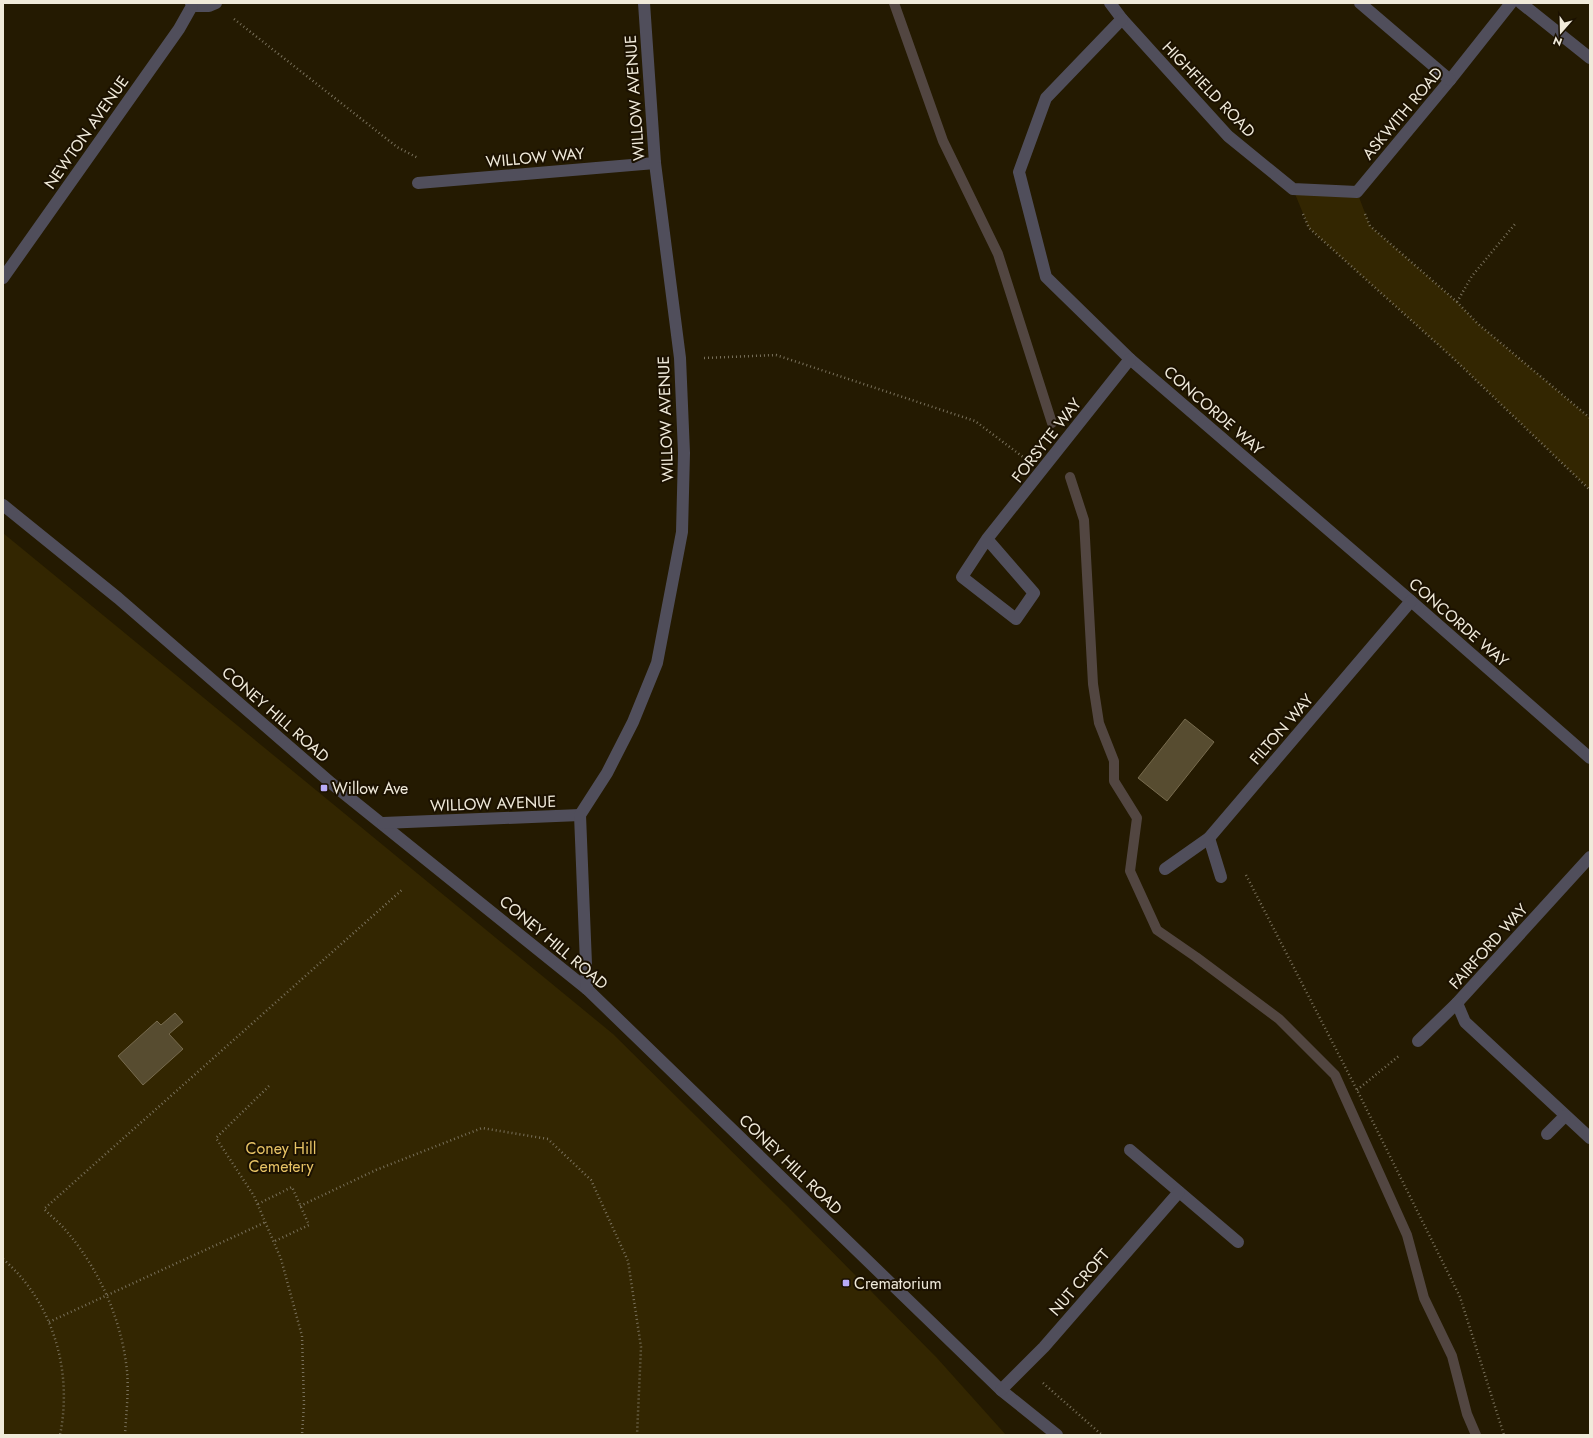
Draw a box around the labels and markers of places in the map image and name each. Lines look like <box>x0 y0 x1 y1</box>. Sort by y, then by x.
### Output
place label: Willow Ave <box>332 777 408 800</box>
marker: Willow Ave <box>319 783 329 793</box>
place label: Crematorium <box>854 1272 942 1295</box>
marker: Crematorium <box>841 1278 851 1288</box>

